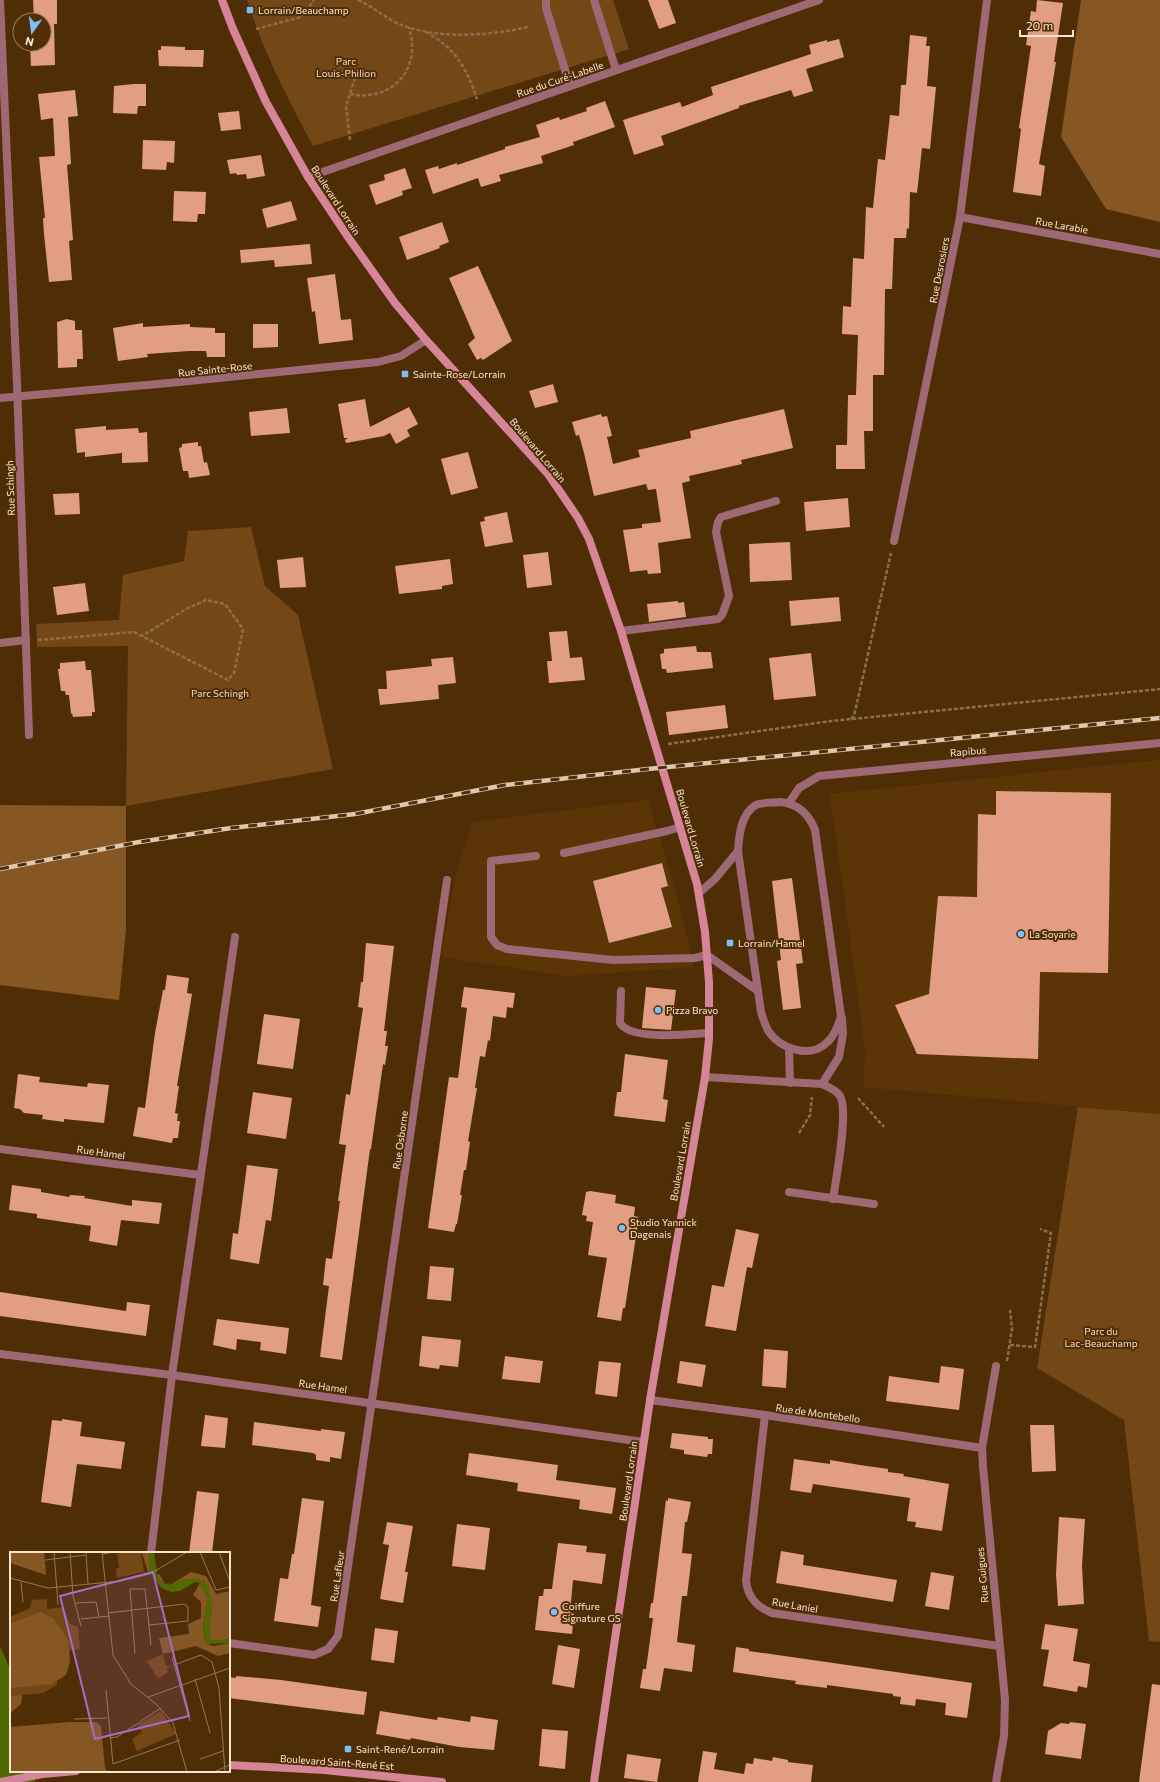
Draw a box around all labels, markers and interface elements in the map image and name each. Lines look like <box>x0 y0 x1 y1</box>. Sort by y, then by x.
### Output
place label: Lorrain/Beauchamp <box>258 4 349 16</box>
marker: Lorrain/Beauchamp <box>245 5 255 15</box>
north arrow <box>12 12 52 52</box>
scale bar <box>1020 12 1073 38</box>
text: 20 m <box>1026 18 1053 32</box>
text: N <box>24 35 35 49</box>
park label: Parc Louis-Philion <box>316 55 376 79</box>
street label: Rue du Curé-Labelle <box>515 59 605 99</box>
street label: Boulevard Lorrain <box>309 163 363 237</box>
street label: Rue Larabie <box>1035 214 1089 236</box>
street label: Rue Desrosiers <box>927 235 951 304</box>
street label: Rue Sainte-Rose <box>177 359 253 379</box>
place label: Sainte-Rose/Lorrain <box>413 368 506 380</box>
marker: Sainte-Rose/Lorrain <box>400 369 410 379</box>
street label: Boulevard Lorrain <box>507 415 569 485</box>
street label: Rue Schingh <box>3 460 17 516</box>
park label: Parc Schingh <box>191 687 249 699</box>
street label: Rapibus <box>949 743 987 759</box>
street label: Boulevard Lorrain <box>674 788 708 868</box>
place label: La Soyarie <box>1029 928 1076 940</box>
marker: La Soyarie <box>1016 929 1026 939</box>
place label: Lorrain/Hamel <box>738 937 805 949</box>
marker: Lorrain/Hamel <box>725 938 735 948</box>
place label: Pizza Bravo <box>666 1004 718 1016</box>
marker: Pizza Bravo <box>653 1005 663 1015</box>
street label: Rue Osborne <box>390 1110 410 1170</box>
street label: Boulevard Lorrain <box>667 1120 693 1202</box>
street label: Rue Hamel <box>76 1143 126 1161</box>
place label: Studio Yannick Dagenais <box>630 1216 697 1240</box>
marker: Studio Yannick Dagenais <box>617 1223 627 1233</box>
park label: Parc du Lac-Beauchamp <box>1064 1325 1138 1349</box>
street label: Rue Hamel <box>298 1377 348 1395</box>
street label: Rue de Montebello <box>775 1401 861 1425</box>
street label: Boulevard Lorrain <box>616 1440 640 1522</box>
street label: Rue Guigues <box>974 1546 990 1603</box>
street label: Rue Lafleur <box>327 1550 347 1602</box>
inset map <box>10 1552 230 1772</box>
street label: Rue Laniel <box>771 1595 819 1615</box>
place label: Coiffure Signature GS <box>562 1600 621 1624</box>
marker: Coiffure Signature GS <box>549 1607 559 1617</box>
place label: Saint-René/Lorrain <box>356 1743 444 1755</box>
marker: Saint-René/Lorrain <box>343 1744 353 1754</box>
street label: Boulevard Saint-René Est <box>280 1752 394 1772</box>

